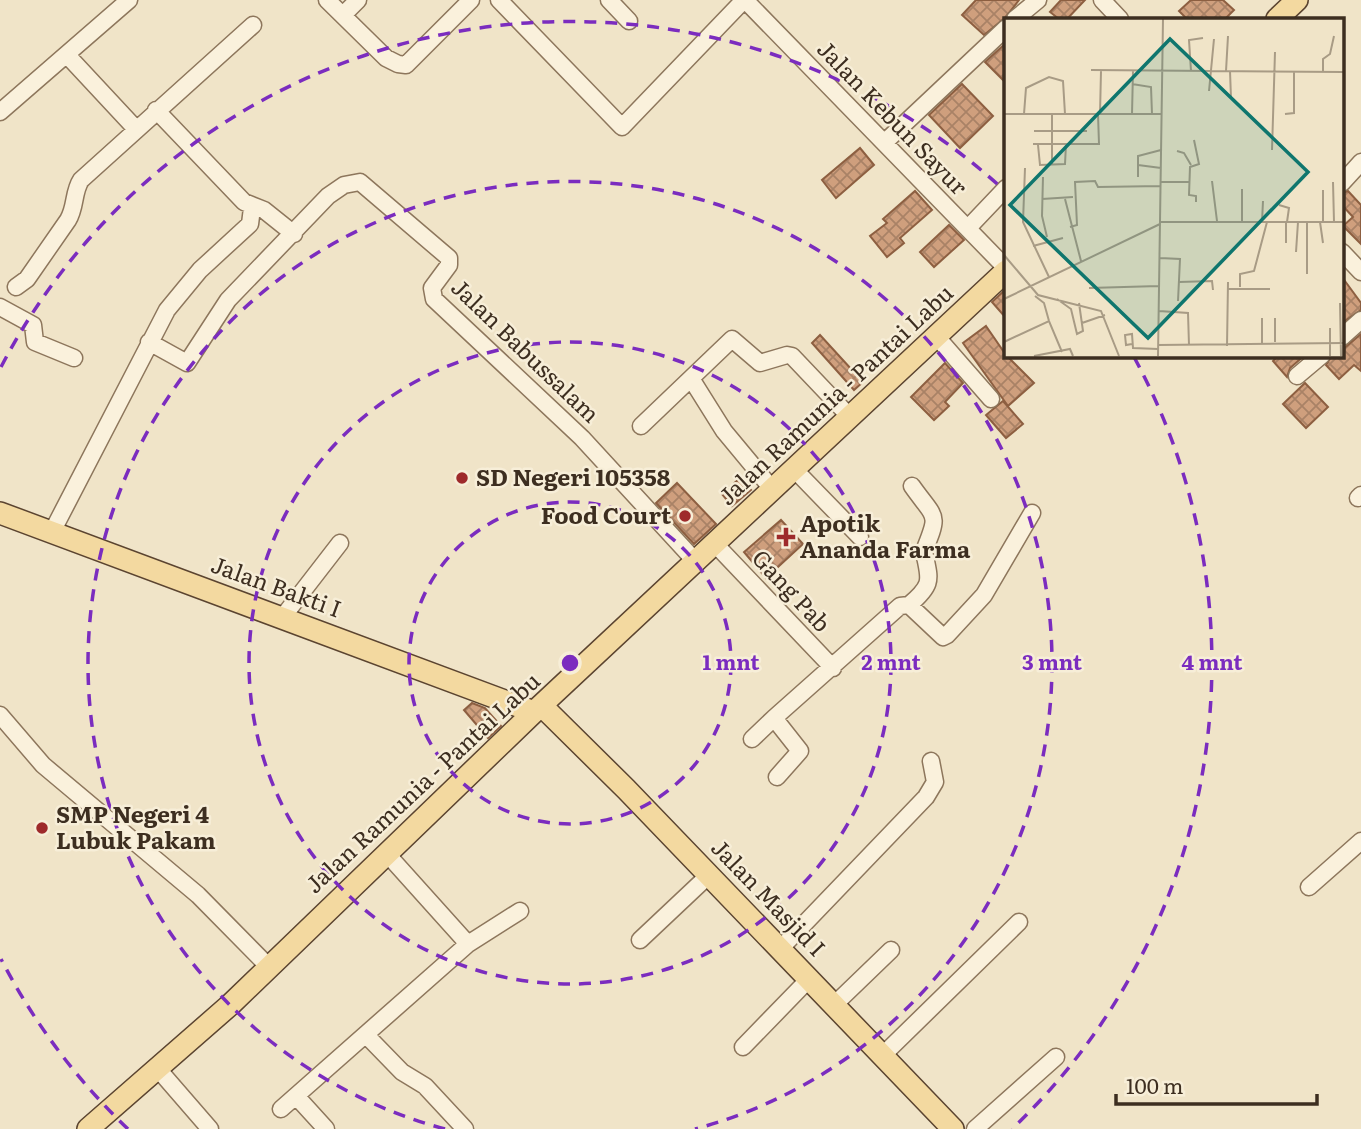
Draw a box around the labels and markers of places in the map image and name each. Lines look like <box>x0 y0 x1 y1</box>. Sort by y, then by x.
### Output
place label: SD Negeri 105358 <box>476 459 670 493</box>
marker: SD Negeri 105358 <box>454 470 470 486</box>
place label: Food Court <box>541 497 671 531</box>
place label: Apotik Ananda Farma <box>800 505 971 565</box>
marker: Food Court <box>677 508 693 524</box>
marker: Apotik Ananda Farma <box>778 529 794 545</box>
centre of rings <box>558 651 582 675</box>
place label: SMP Negeri 4 Lubuk Pakam <box>56 796 216 856</box>
marker: SMP Negeri 4 Lubuk Pakam <box>34 820 50 836</box>

